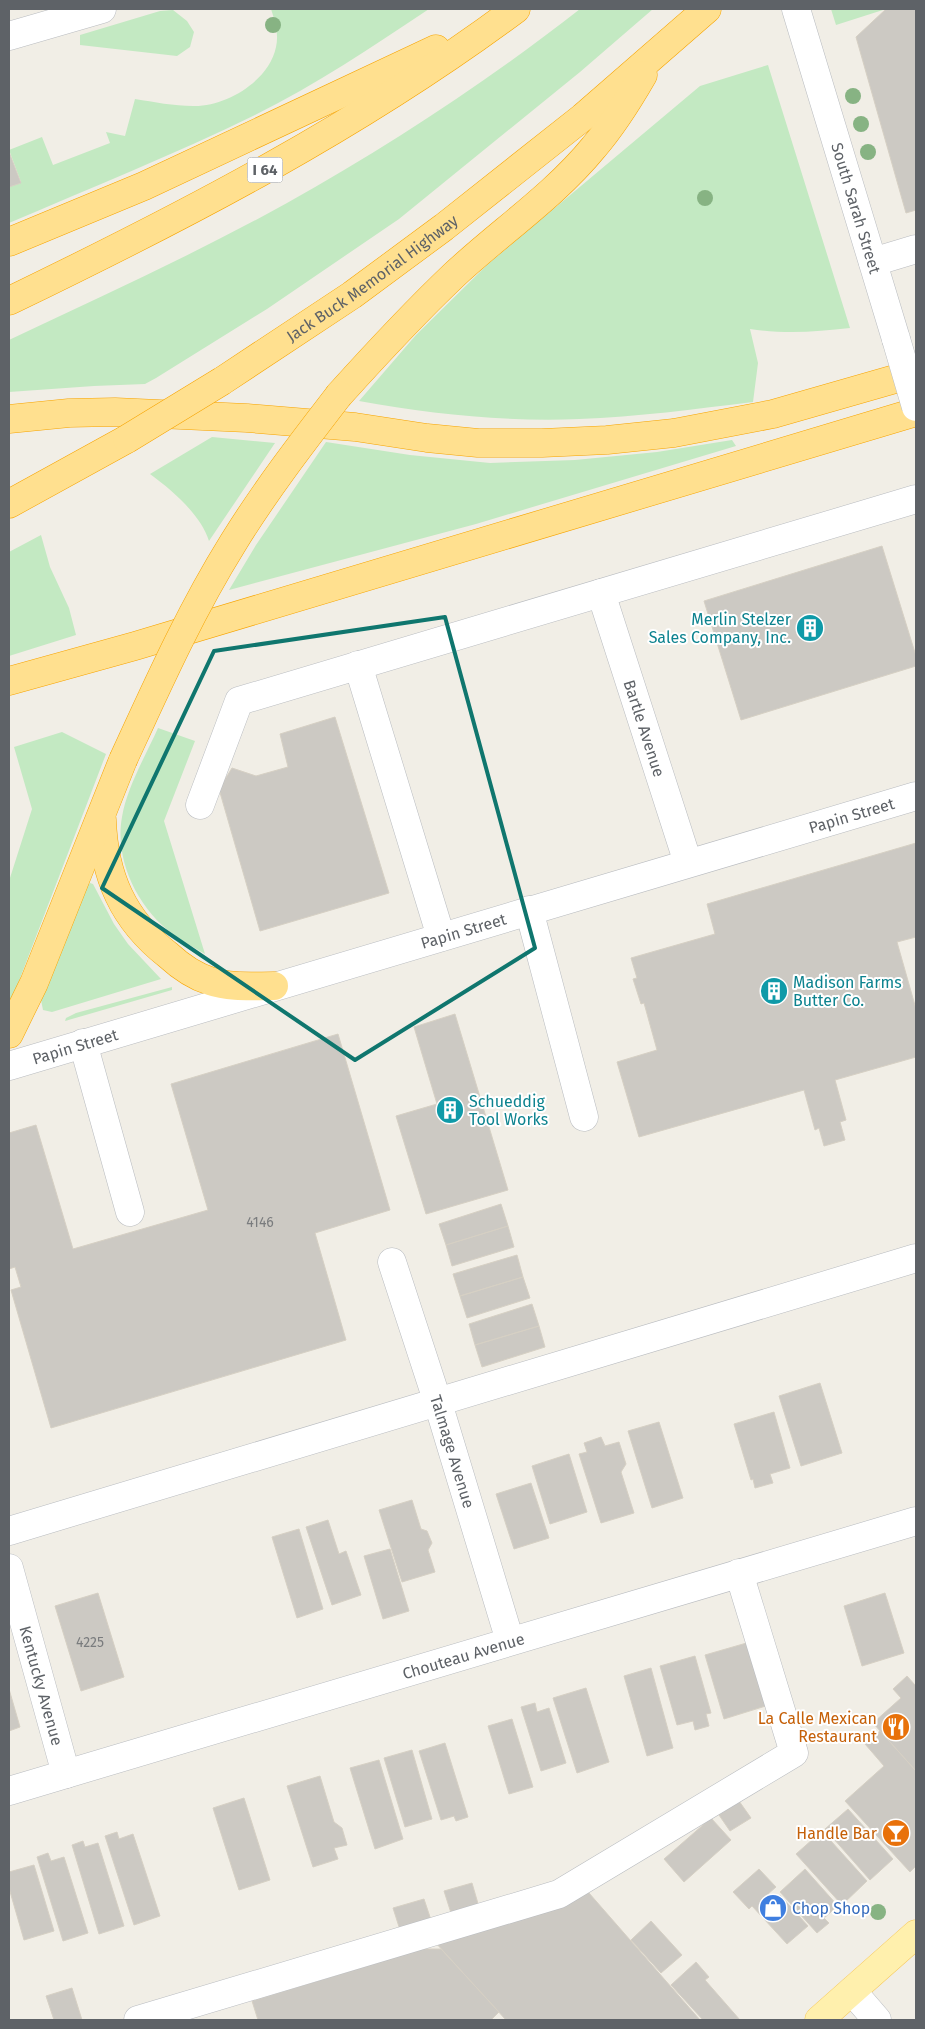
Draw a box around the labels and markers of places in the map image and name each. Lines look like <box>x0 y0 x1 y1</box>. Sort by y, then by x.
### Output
place label: Merlin Stelzer Sales Company, Inc. <box>649 610 792 647</box>
building icon: Merlin Stelzer Sales Company, Inc. <box>795 613 825 643</box>
place label: Madison Farms Butter Co. <box>793 973 902 1010</box>
building icon: Madison Farms Butter Co. <box>759 976 789 1006</box>
place label: Schueddig Tool Works <box>469 1092 548 1129</box>
building icon: Schueddig Tool Works <box>435 1095 465 1125</box>
place label: La Calle Mexican Restaurant <box>758 1709 877 1746</box>
restaurant icon: La Calle Mexican Restaurant <box>881 1712 911 1742</box>
bar icon: Handle Bar <box>881 1818 911 1848</box>
place label: Handle Bar <box>796 1824 878 1843</box>
shop icon: Chop Shop <box>758 1893 788 1923</box>
place label: Chop Shop <box>792 1899 870 1918</box>

